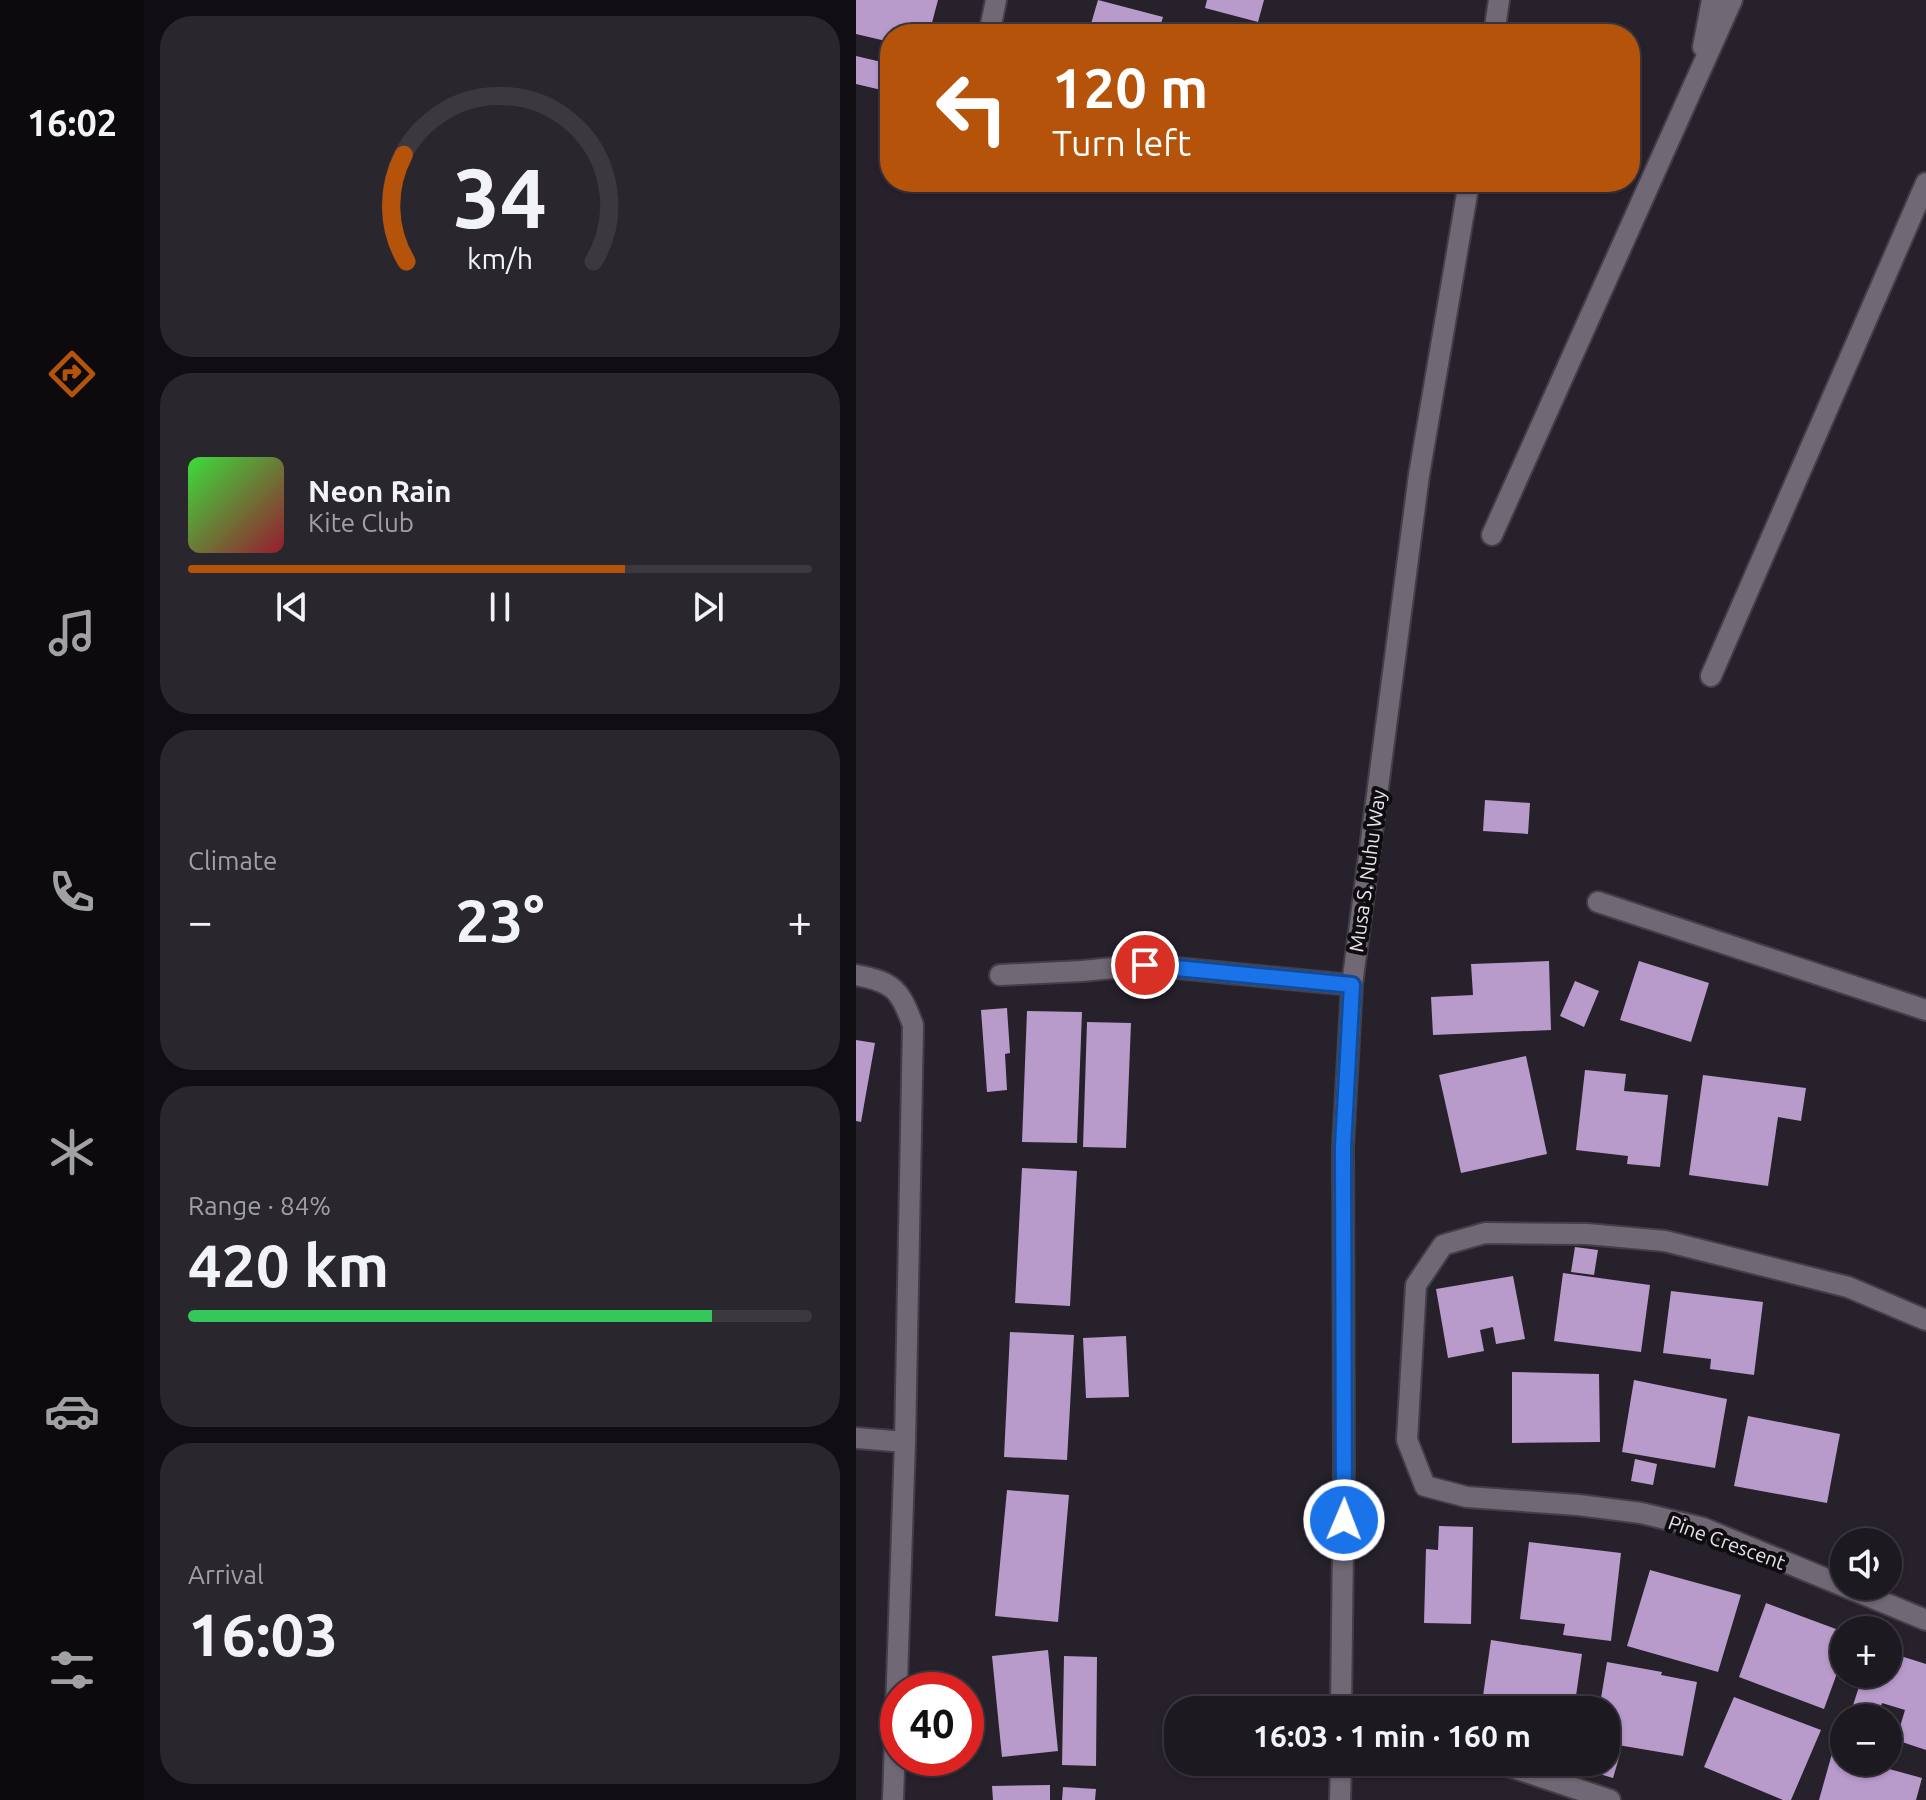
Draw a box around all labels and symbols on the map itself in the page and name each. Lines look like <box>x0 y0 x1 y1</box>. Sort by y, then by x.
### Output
street label: Musa S. Nuhu Way <box>1344 788 1390 954</box>
pin <box>1111 931 1179 999</box>
position arrow <box>1302 1478 1386 1562</box>
street label: Pine Crescent <box>1665 1510 1789 1574</box>
speed limit sign: 40 <box>880 1672 984 1776</box>

